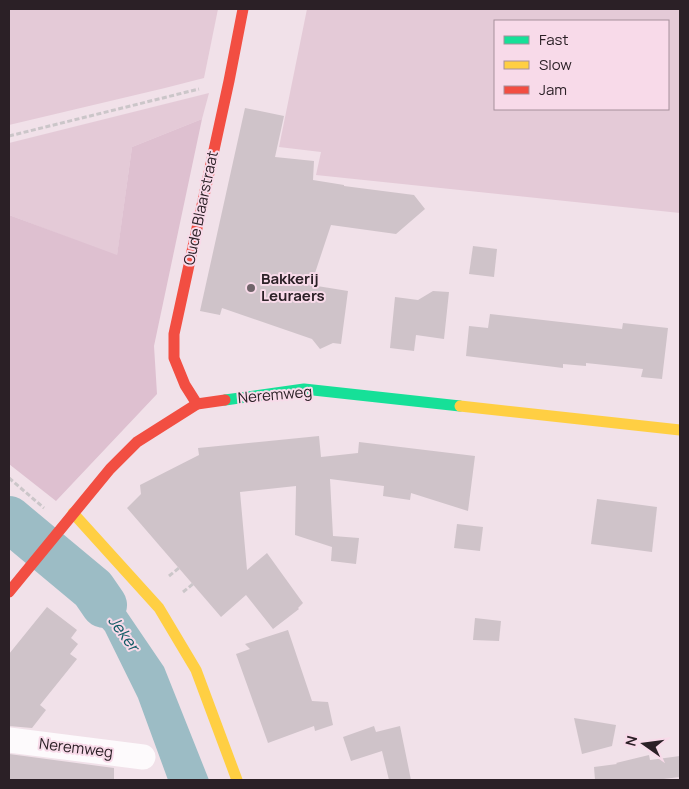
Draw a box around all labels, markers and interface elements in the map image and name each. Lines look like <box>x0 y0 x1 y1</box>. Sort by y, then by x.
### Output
legend <box>494 20 669 110</box>
text: Fast <box>539 29 568 50</box>
text: Slow <box>539 54 572 75</box>
text: Jam <box>539 79 567 100</box>
street label: Oude Blaarstraat <box>178 149 223 267</box>
place label: Bakkerij Leuraers <box>261 268 325 306</box>
marker: Bakkerij Leuraers <box>245 282 257 294</box>
street label: Neremweg <box>237 381 313 408</box>
water label: Jeker <box>103 610 146 657</box>
north arrow <box>619 719 669 769</box>
street label: Neremweg <box>38 733 114 762</box>
text: N <box>620 734 641 748</box>

